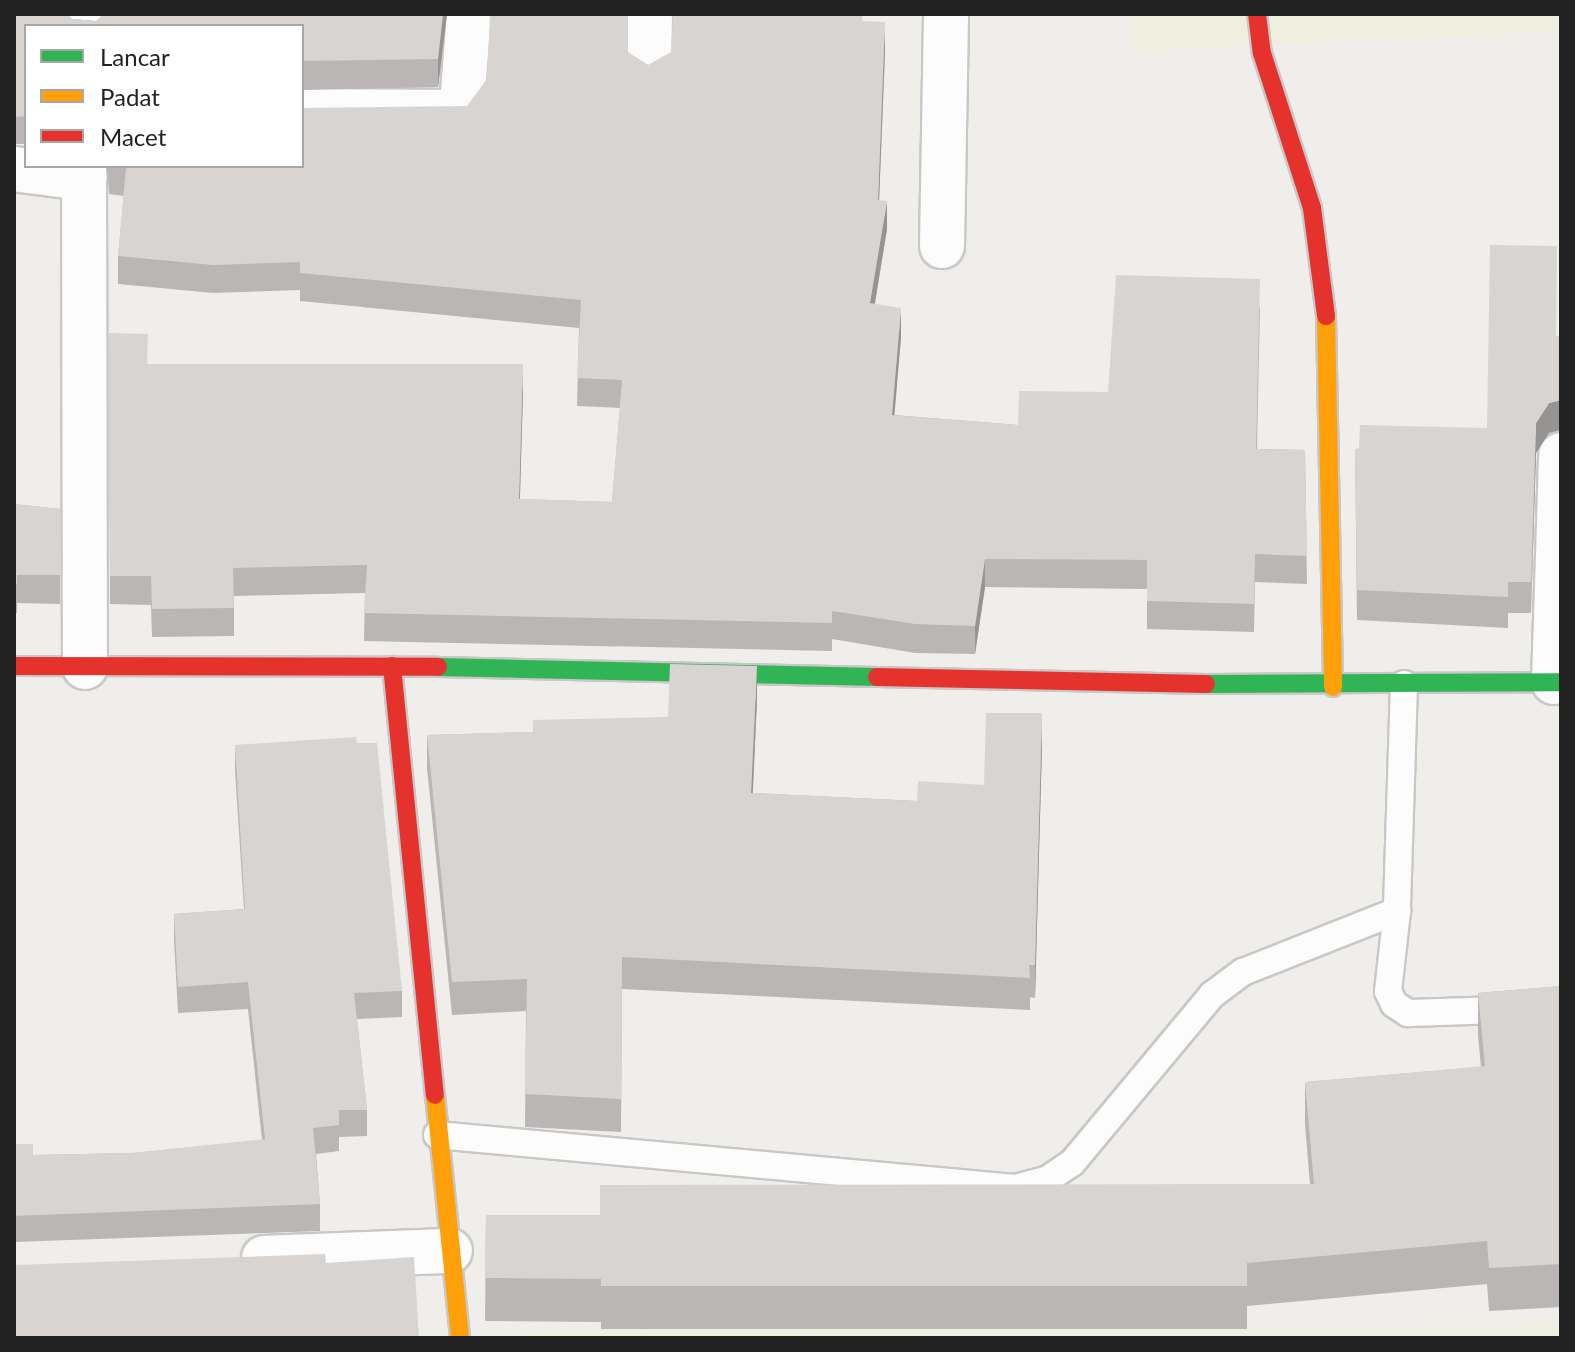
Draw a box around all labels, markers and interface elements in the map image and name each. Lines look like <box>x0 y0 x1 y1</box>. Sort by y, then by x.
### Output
legend <box>24 24 304 168</box>
text: Lancar <box>100 42 170 71</box>
text: Padat <box>100 82 160 111</box>
text: Macet <box>100 122 166 151</box>

